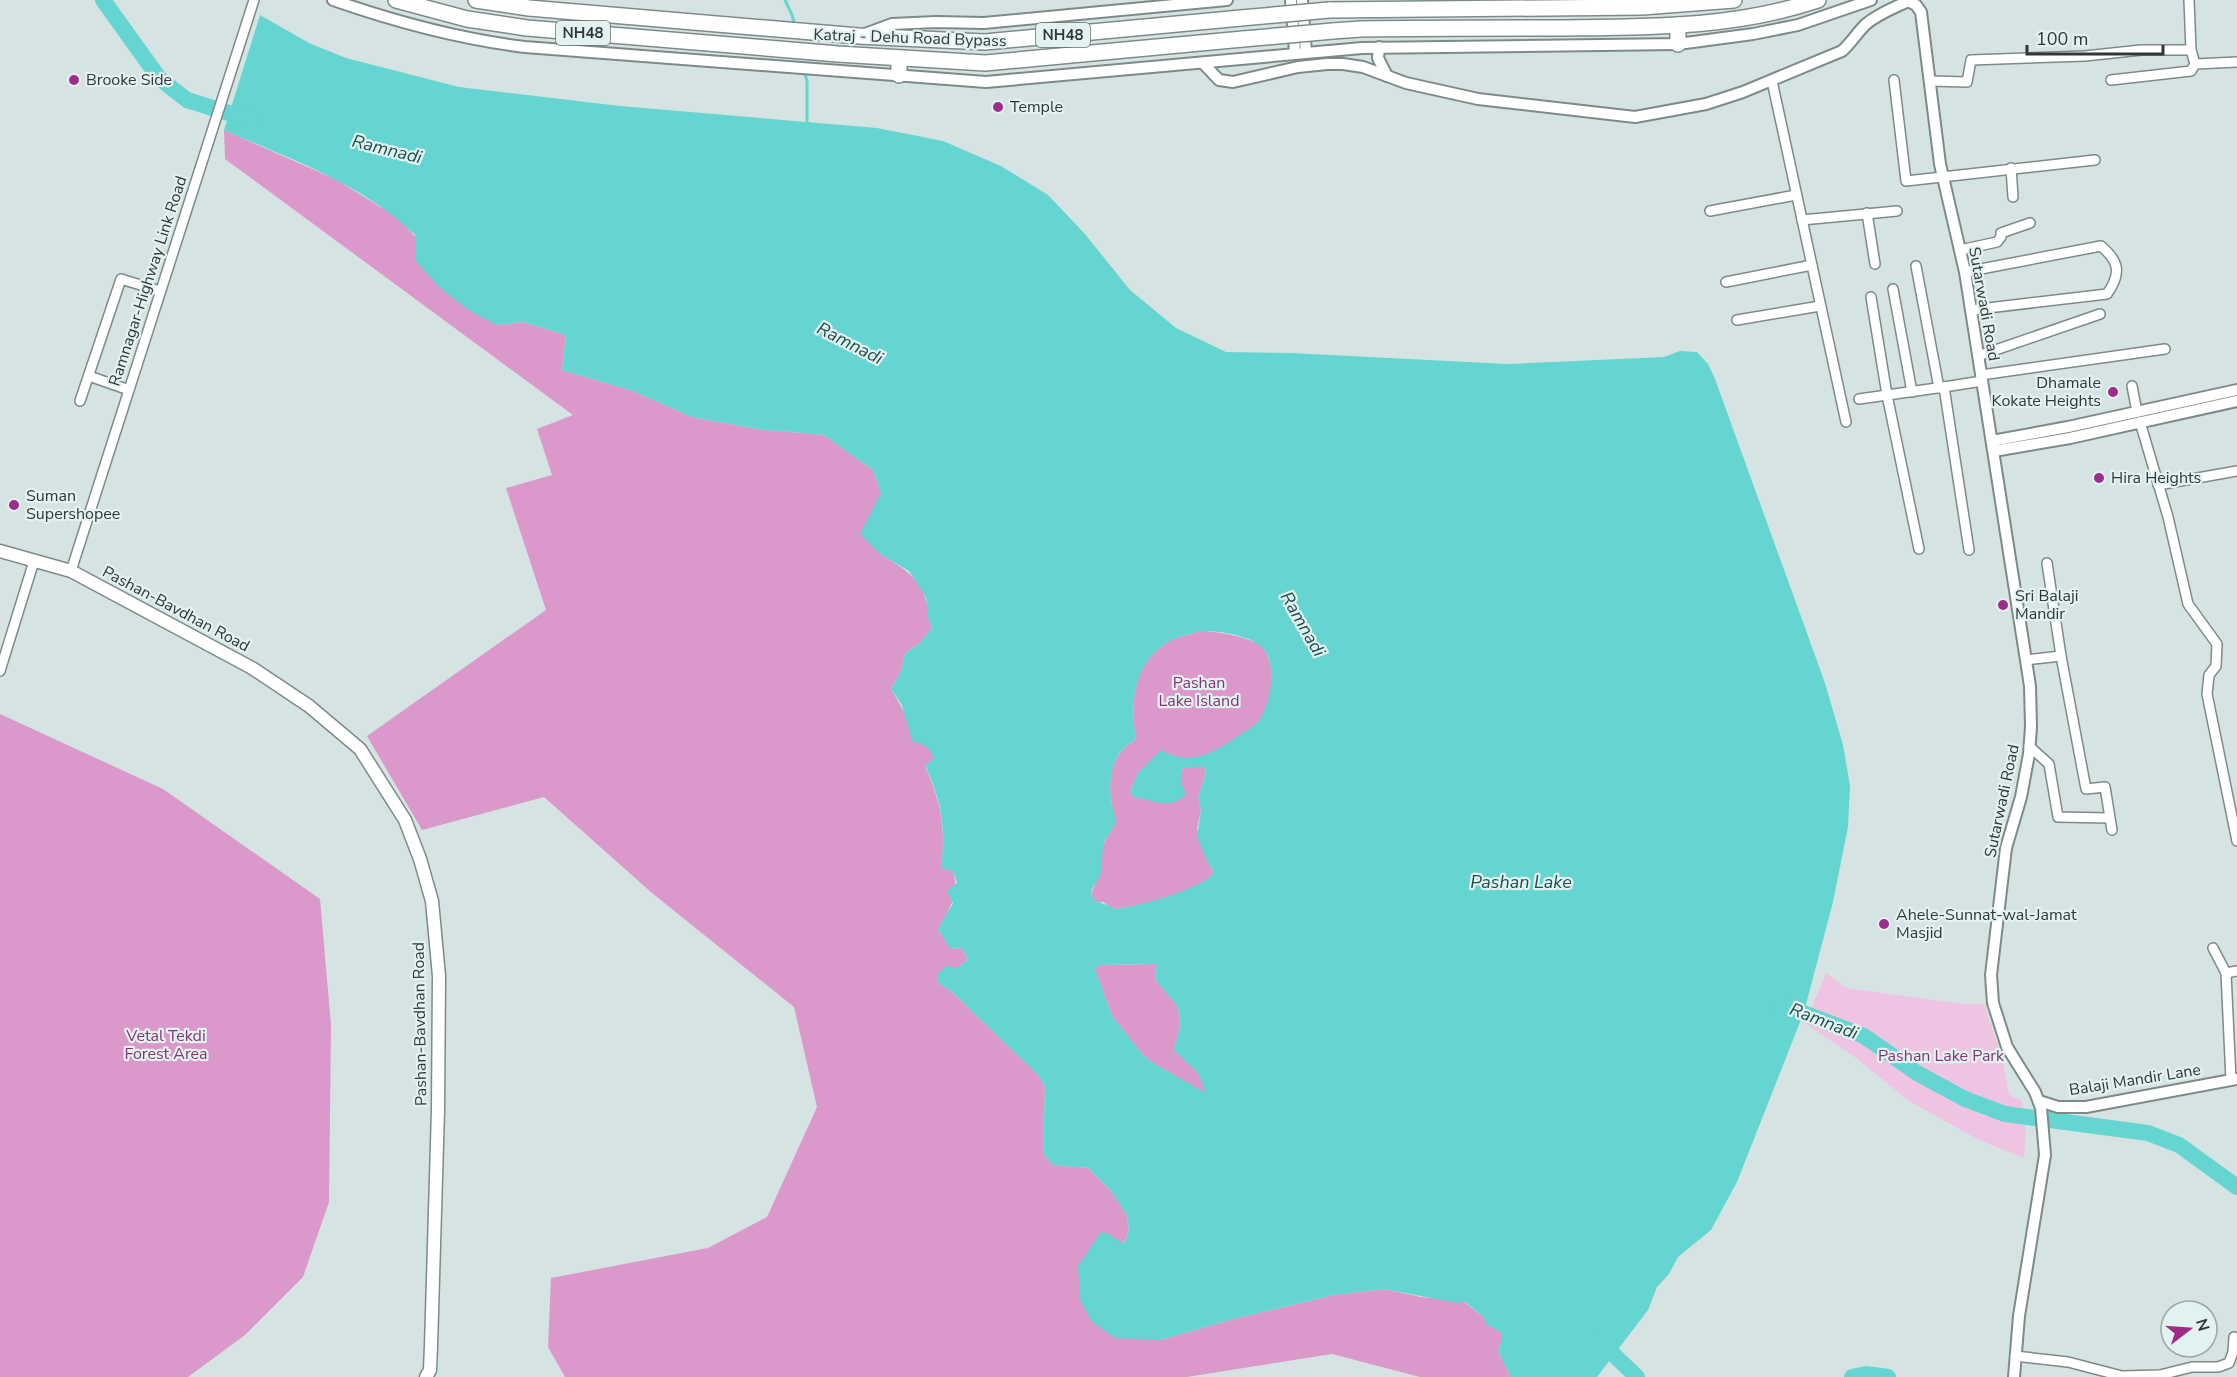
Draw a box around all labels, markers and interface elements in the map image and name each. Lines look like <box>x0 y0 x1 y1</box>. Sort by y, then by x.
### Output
scale bar <box>2027 18 2164 56</box>
road number: NH48 <box>556 21 610 45</box>
road number: NH48 <box>1036 23 1090 47</box>
street label: Katraj - Dehu Road Bypass <box>813 24 1007 52</box>
text: 100 m <box>2036 27 2088 51</box>
place label: Brooke Side <box>86 69 172 91</box>
marker: Brooke Side <box>67 73 81 87</box>
place label: Temple <box>1010 96 1063 118</box>
marker: Temple <box>991 100 1005 114</box>
water label: Ramnadi <box>349 129 425 169</box>
street label: Ramnagar-Highway Link Road <box>104 173 192 389</box>
street label: Sutarwadi Road <box>1963 245 2005 363</box>
water label: Ramnadi <box>813 316 888 370</box>
place label: Dhamale Kokate Heights <box>1992 372 2101 412</box>
marker: Dhamale Kokate Heights <box>2106 385 2120 399</box>
place label: Hira Heights <box>2111 467 2201 489</box>
marker: Hira Heights <box>2092 471 2106 485</box>
place label: Suman Supershopee <box>26 485 120 525</box>
marker: Suman Supershopee <box>7 498 21 512</box>
street label: Pashan-Bavdhan Road <box>98 561 254 657</box>
place label: Sri Balaji Mandir <box>2015 585 2078 625</box>
water label: Ramnadi <box>1275 587 1332 662</box>
marker: Sri Balaji Mandir <box>1996 598 2010 612</box>
park label: Pashan Lake Island <box>1158 672 1240 712</box>
street label: Sutarwadi Road <box>1979 742 2025 860</box>
water label: Pashan Lake <box>1470 870 1572 894</box>
place label: Ahele-Sunnat-wal-Jamat Masjid <box>1896 904 2077 944</box>
marker: Ahele-Sunnat-wal-Jamat Masjid <box>1877 917 1891 931</box>
street label: Pashan-Bavdhan Road <box>408 942 432 1106</box>
water label: Ramnadi <box>1786 997 1862 1045</box>
park label: Vetal Tekdi Forest Area <box>124 1025 208 1065</box>
park label: Pashan Lake Park <box>1878 1045 2005 1067</box>
street label: Balaji Mandir Lane <box>2068 1059 2202 1101</box>
north arrow <box>2159 1299 2219 1359</box>
text: N <box>2190 1316 2215 1334</box>

